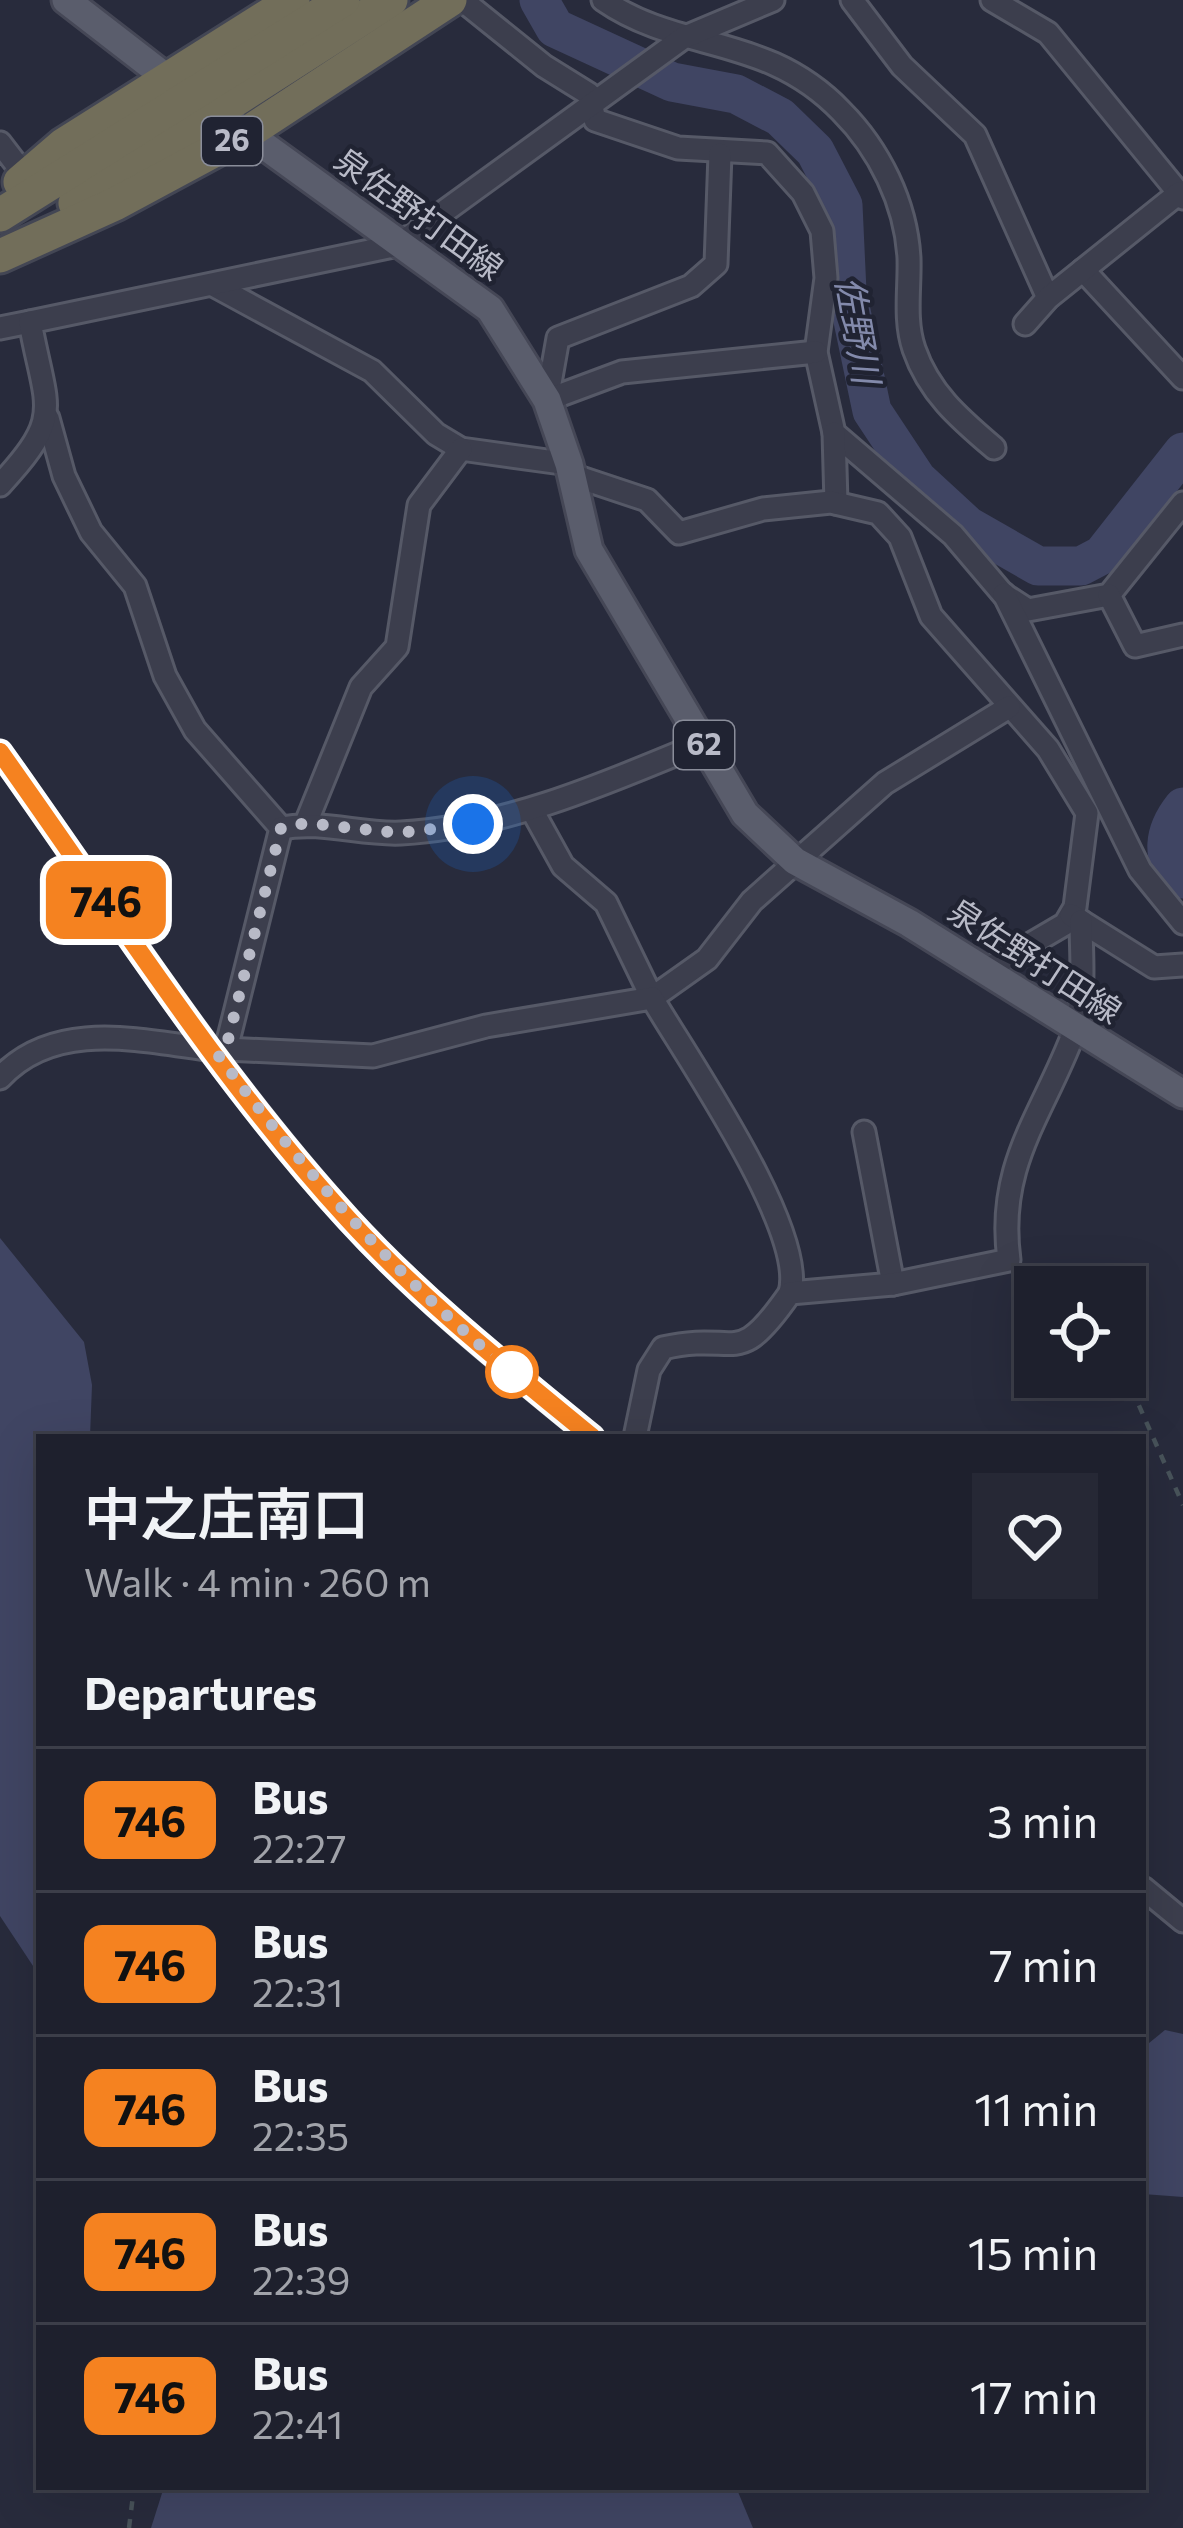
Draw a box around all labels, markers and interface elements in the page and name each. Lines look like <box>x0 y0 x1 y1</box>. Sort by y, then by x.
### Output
road number: 26 <box>202 117 262 165</box>
street label: 泉佐野打田線 <box>328 138 512 288</box>
water label: 佐野川 <box>829 273 892 391</box>
road number: 62 <box>674 721 734 769</box>
your location <box>443 794 503 854</box>
line badge: 746 <box>37 861 175 939</box>
text: 746 <box>70 874 142 926</box>
street label: 泉佐野打田線 <box>942 889 1130 1031</box>
map controls <box>1014 1266 1146 1398</box>
button: locate <box>1014 1266 1146 1398</box>
unlabelled marker <box>487 1347 537 1397</box>
button: heart <box>972 1473 1098 1599</box>
text: 中之庄南口 <box>84 1477 369 1547</box>
text: Walk · 4 min · 260 m <box>84 1557 431 1605</box>
text: Departures <box>84 1664 317 1719</box>
text: Bus <box>252 1768 328 1823</box>
text: 3 min <box>987 1792 1098 1847</box>
text: 746 <box>114 1794 186 1846</box>
text: 22:27 <box>252 1823 347 1871</box>
text: Bus <box>252 1912 328 1967</box>
text: 7 min <box>989 1936 1098 1991</box>
text: 746 <box>114 1938 186 1990</box>
text: 22:31 <box>252 1967 343 2015</box>
text: Bus <box>252 2056 328 2111</box>
text: 11 min <box>974 2080 1098 2135</box>
text: 746 <box>114 2082 186 2134</box>
text: 22:35 <box>252 2111 349 2159</box>
text: Bus <box>252 2200 328 2255</box>
text: 15 min <box>968 2224 1098 2279</box>
text: 746 <box>114 2226 186 2278</box>
text: 22:39 <box>252 2255 350 2303</box>
text: Bus <box>252 2344 328 2399</box>
text: 17 min <box>970 2368 1098 2423</box>
text: 746 <box>114 2370 186 2422</box>
text: 22:41 <box>252 2399 343 2447</box>

